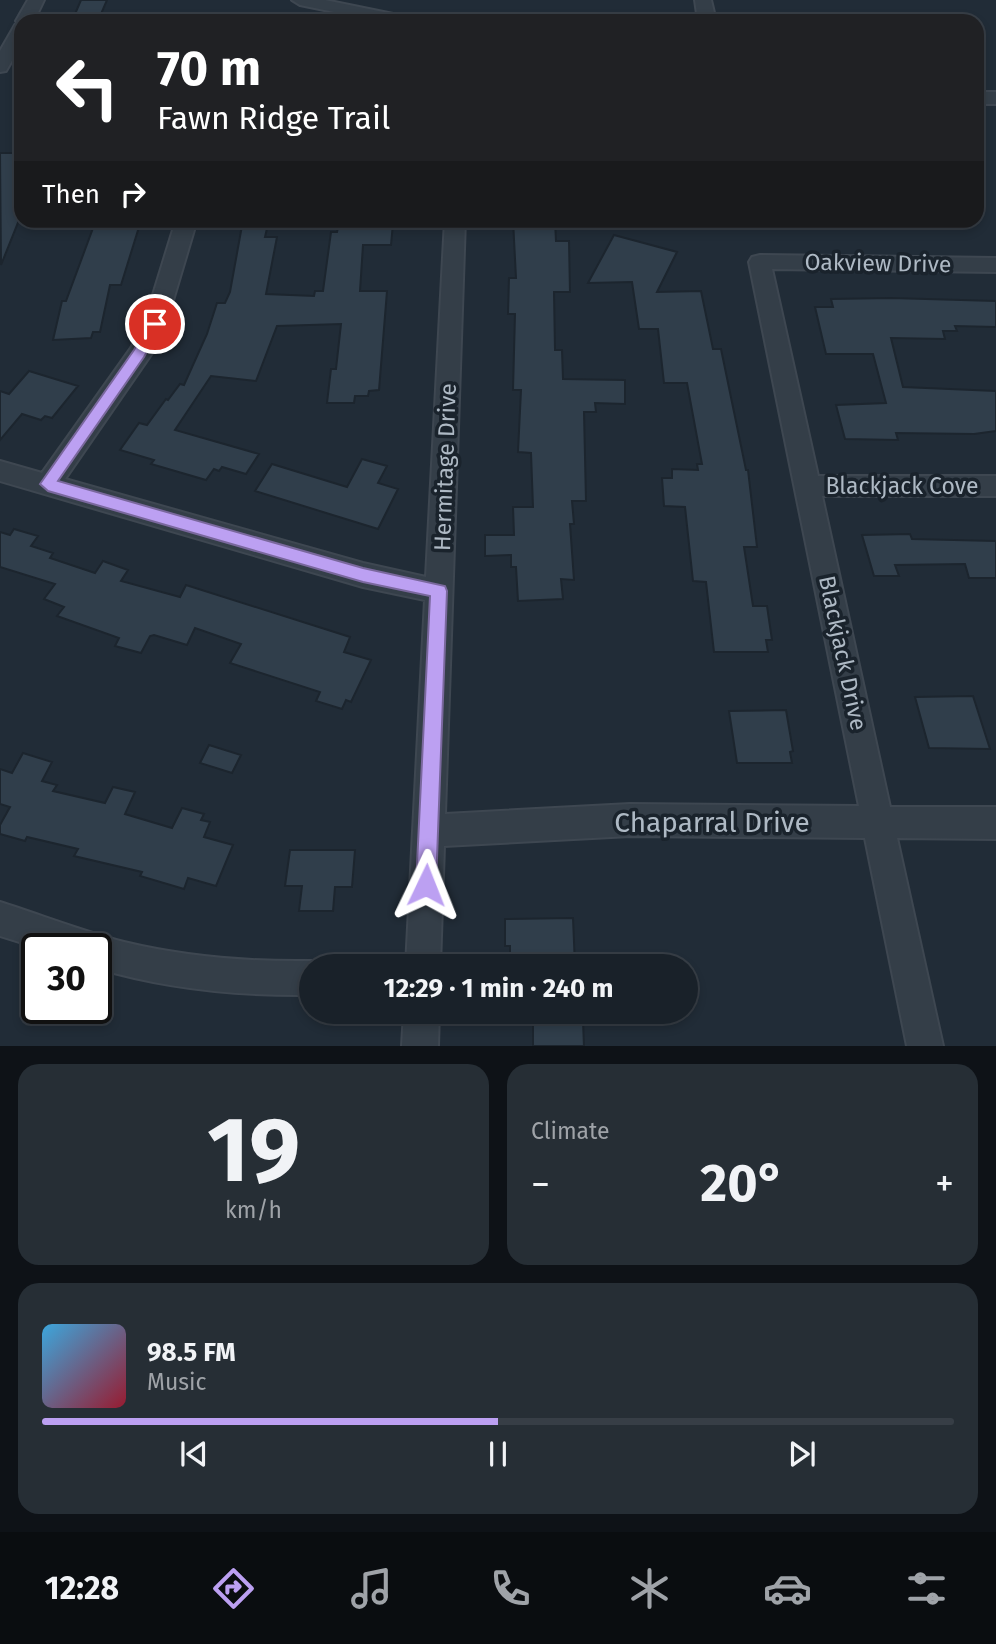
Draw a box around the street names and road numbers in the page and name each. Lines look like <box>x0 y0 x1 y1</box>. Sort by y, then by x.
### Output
street label: Oakview Drive <box>804 248 952 278</box>
street label: Hermitage Drive <box>428 383 462 551</box>
street label: Blackjack Cove <box>825 472 979 500</box>
street label: Blackjack Drive <box>813 573 873 733</box>
street label: Chaparral Drive <box>614 806 810 839</box>

